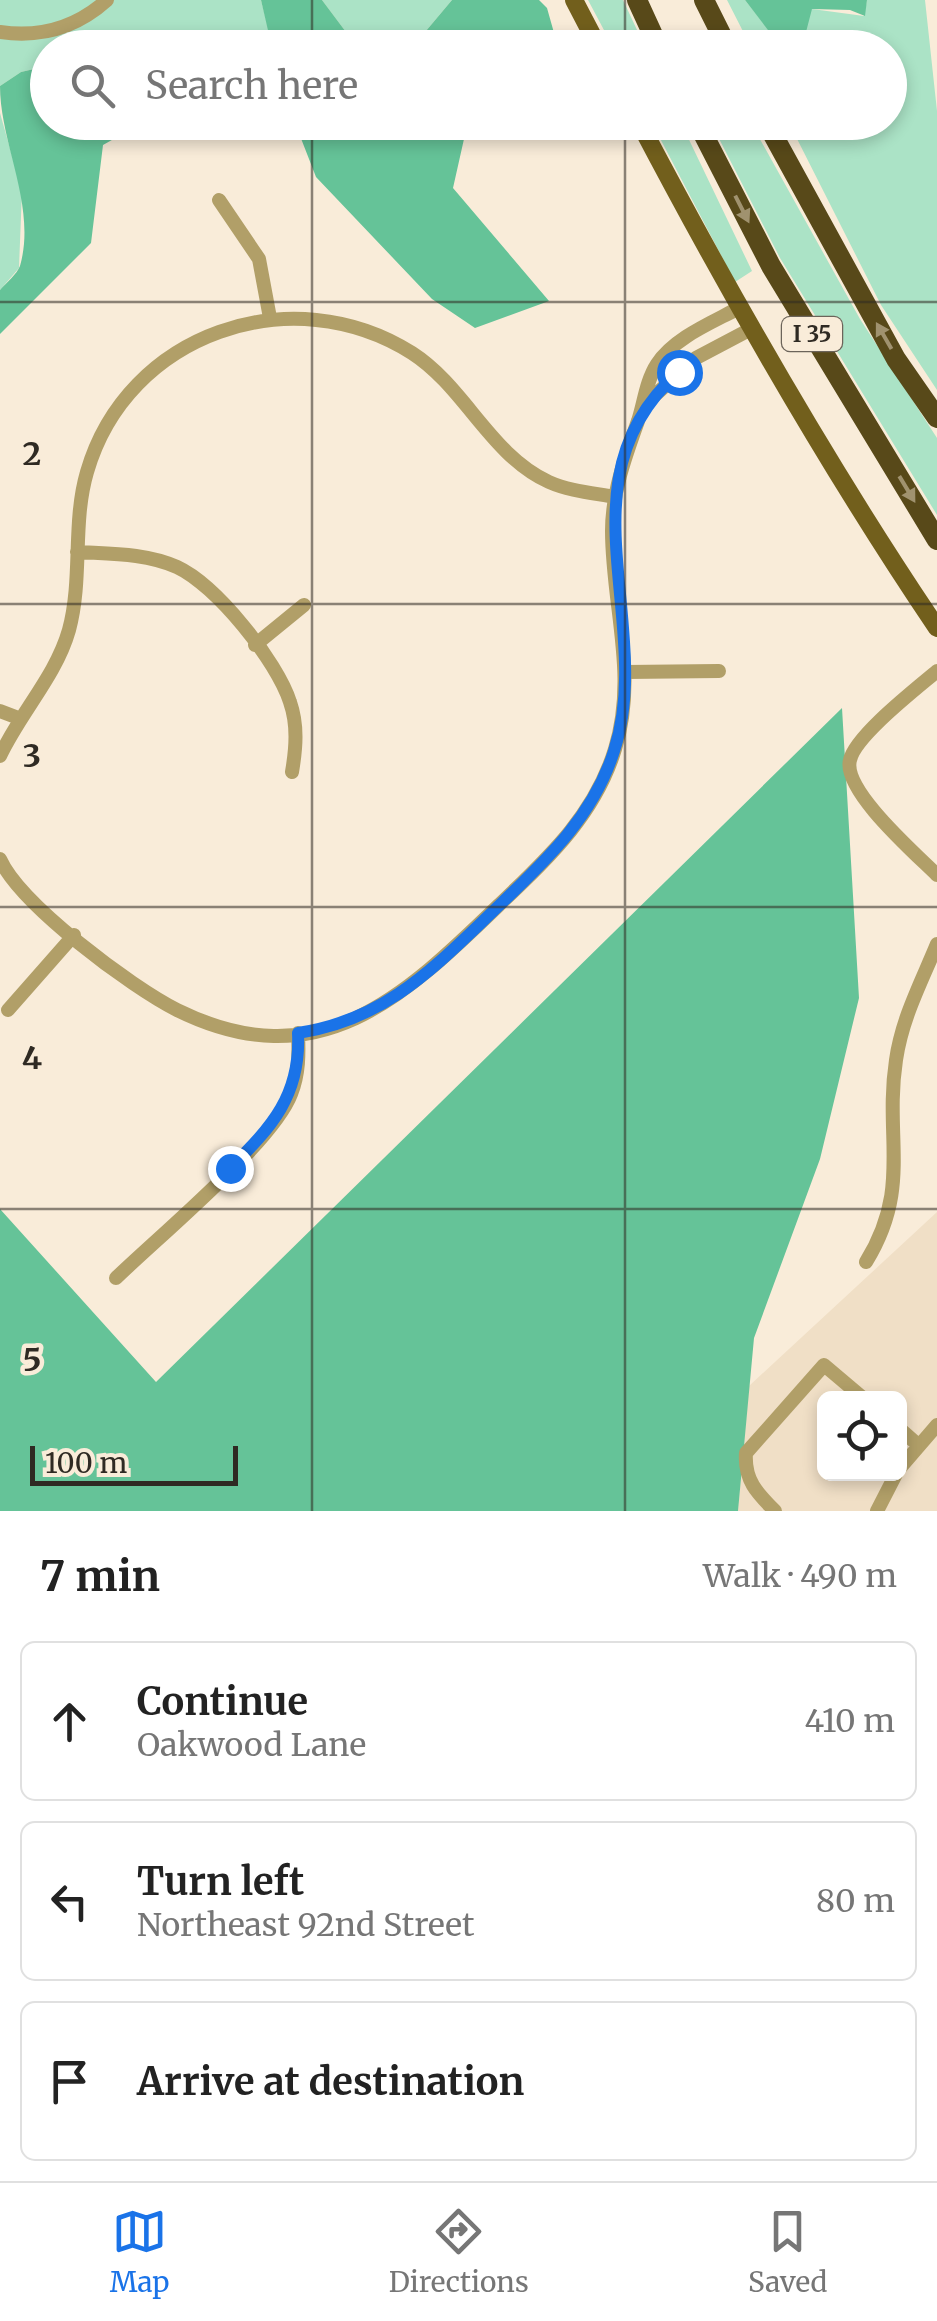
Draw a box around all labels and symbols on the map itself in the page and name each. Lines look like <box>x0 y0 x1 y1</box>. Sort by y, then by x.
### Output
one-way arrow <box>733 195 750 224</box>
road number: I 35 <box>782 317 842 351</box>
one-way arrow <box>875 322 892 351</box>
route start <box>657 350 703 396</box>
text: 2 <box>23 434 41 474</box>
one-way arrow <box>897 475 915 503</box>
text: 3 <box>23 736 41 776</box>
text: 4 <box>22 1038 42 1078</box>
route end <box>208 1146 254 1192</box>
text: 5 <box>23 1340 41 1380</box>
scale bar <box>30 1441 238 1486</box>

